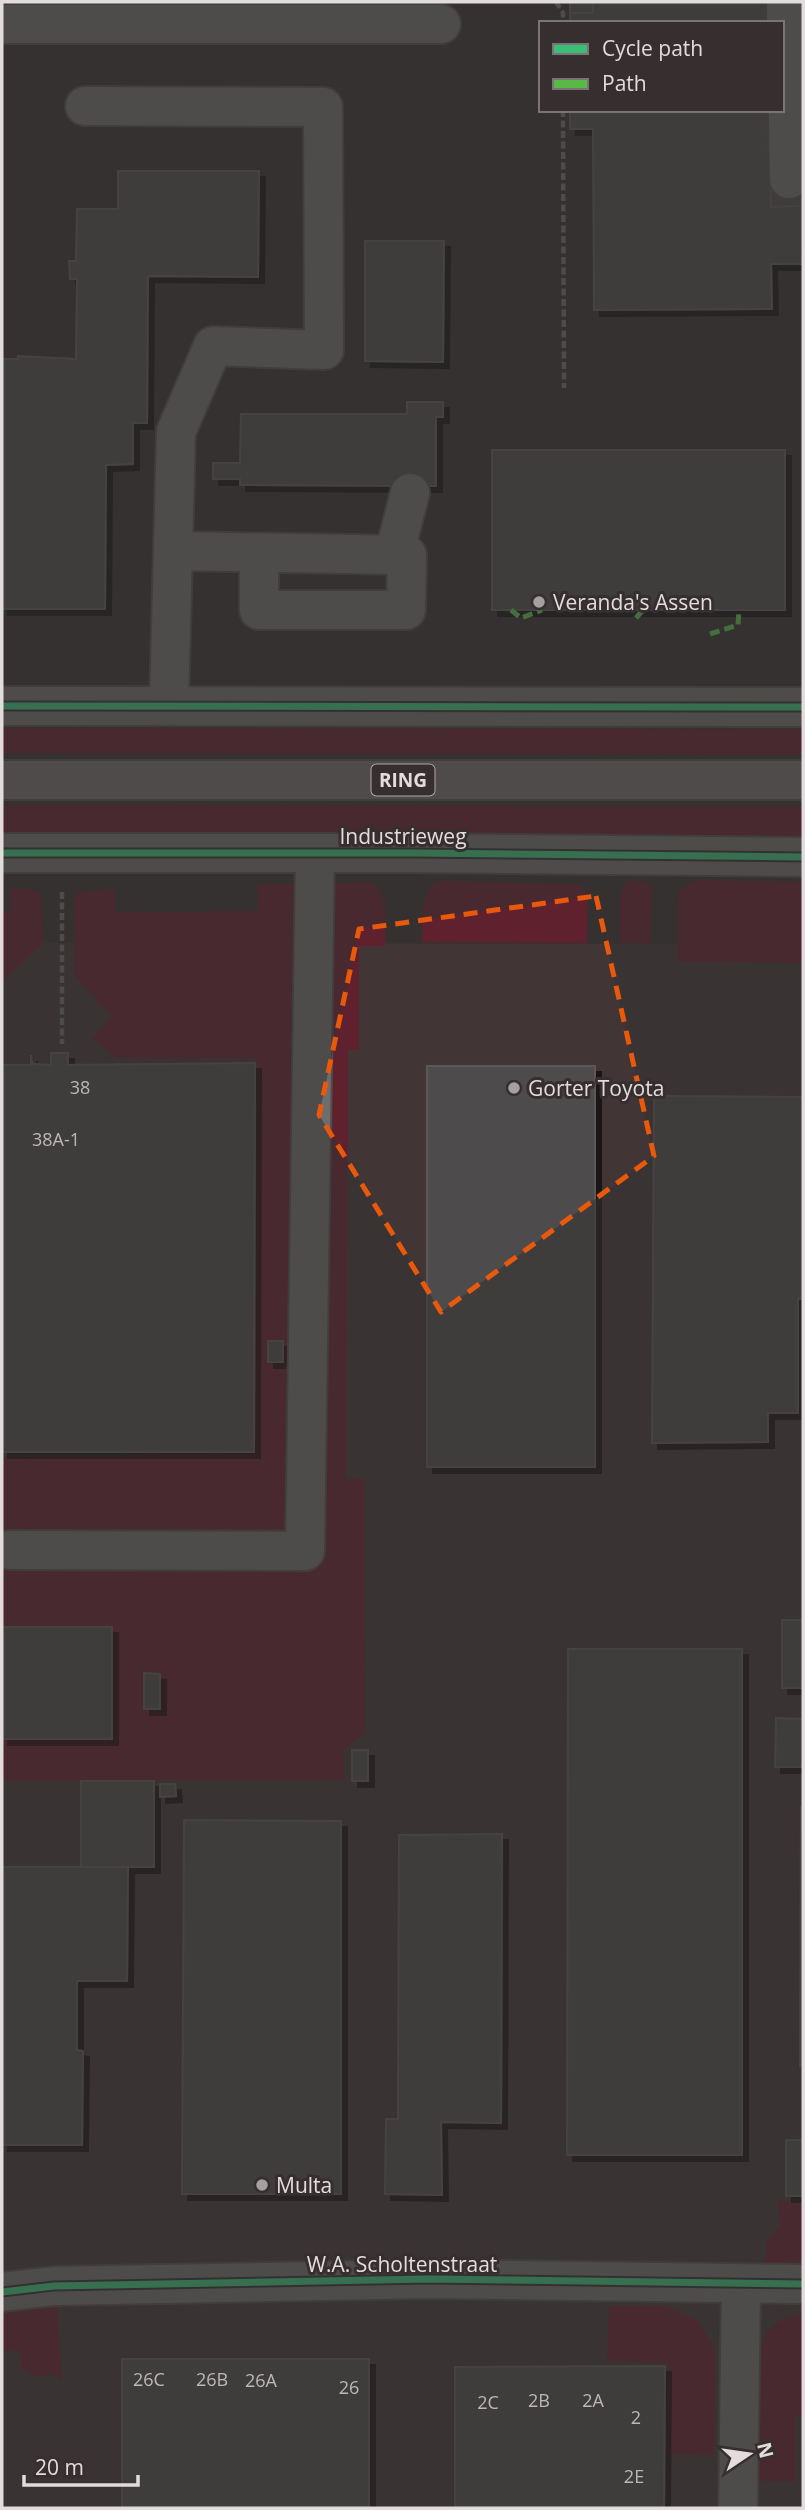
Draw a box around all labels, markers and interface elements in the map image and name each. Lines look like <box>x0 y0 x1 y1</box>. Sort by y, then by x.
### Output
legend <box>539 21 784 112</box>
text: Cycle path <box>602 34 703 62</box>
text: Path <box>602 69 647 97</box>
place label: Veranda's Assen <box>553 588 713 616</box>
marker: Veranda's Assen <box>531 594 547 610</box>
road number: RING <box>372 764 434 796</box>
street label: Industrieweg <box>339 822 467 850</box>
place label: Gorter Toyota <box>528 1074 664 1102</box>
house number: 38 <box>70 1075 90 1099</box>
marker: Gorter Toyota <box>506 1080 522 1096</box>
house number: 38A-1 <box>32 1127 80 1151</box>
place label: Multa <box>276 2171 332 2199</box>
marker: Multa <box>254 2177 270 2193</box>
street label: W.A. Scholtenstraat <box>307 2250 497 2278</box>
house number: 26C <box>133 2367 165 2391</box>
house number: 26B <box>196 2367 228 2391</box>
house number: 26A <box>245 2368 278 2392</box>
house number: 26 <box>339 2375 359 2399</box>
house number: 2B <box>528 2388 550 2412</box>
house number: 2A <box>582 2388 604 2412</box>
house number: 2C <box>477 2390 499 2414</box>
house number: 2 <box>631 2405 641 2429</box>
north arrow <box>714 2419 784 2489</box>
text: N <box>751 2440 780 2461</box>
scale bar <box>24 2444 138 2488</box>
text: 20 m <box>35 2453 84 2481</box>
house number: 2E <box>624 2464 644 2488</box>

